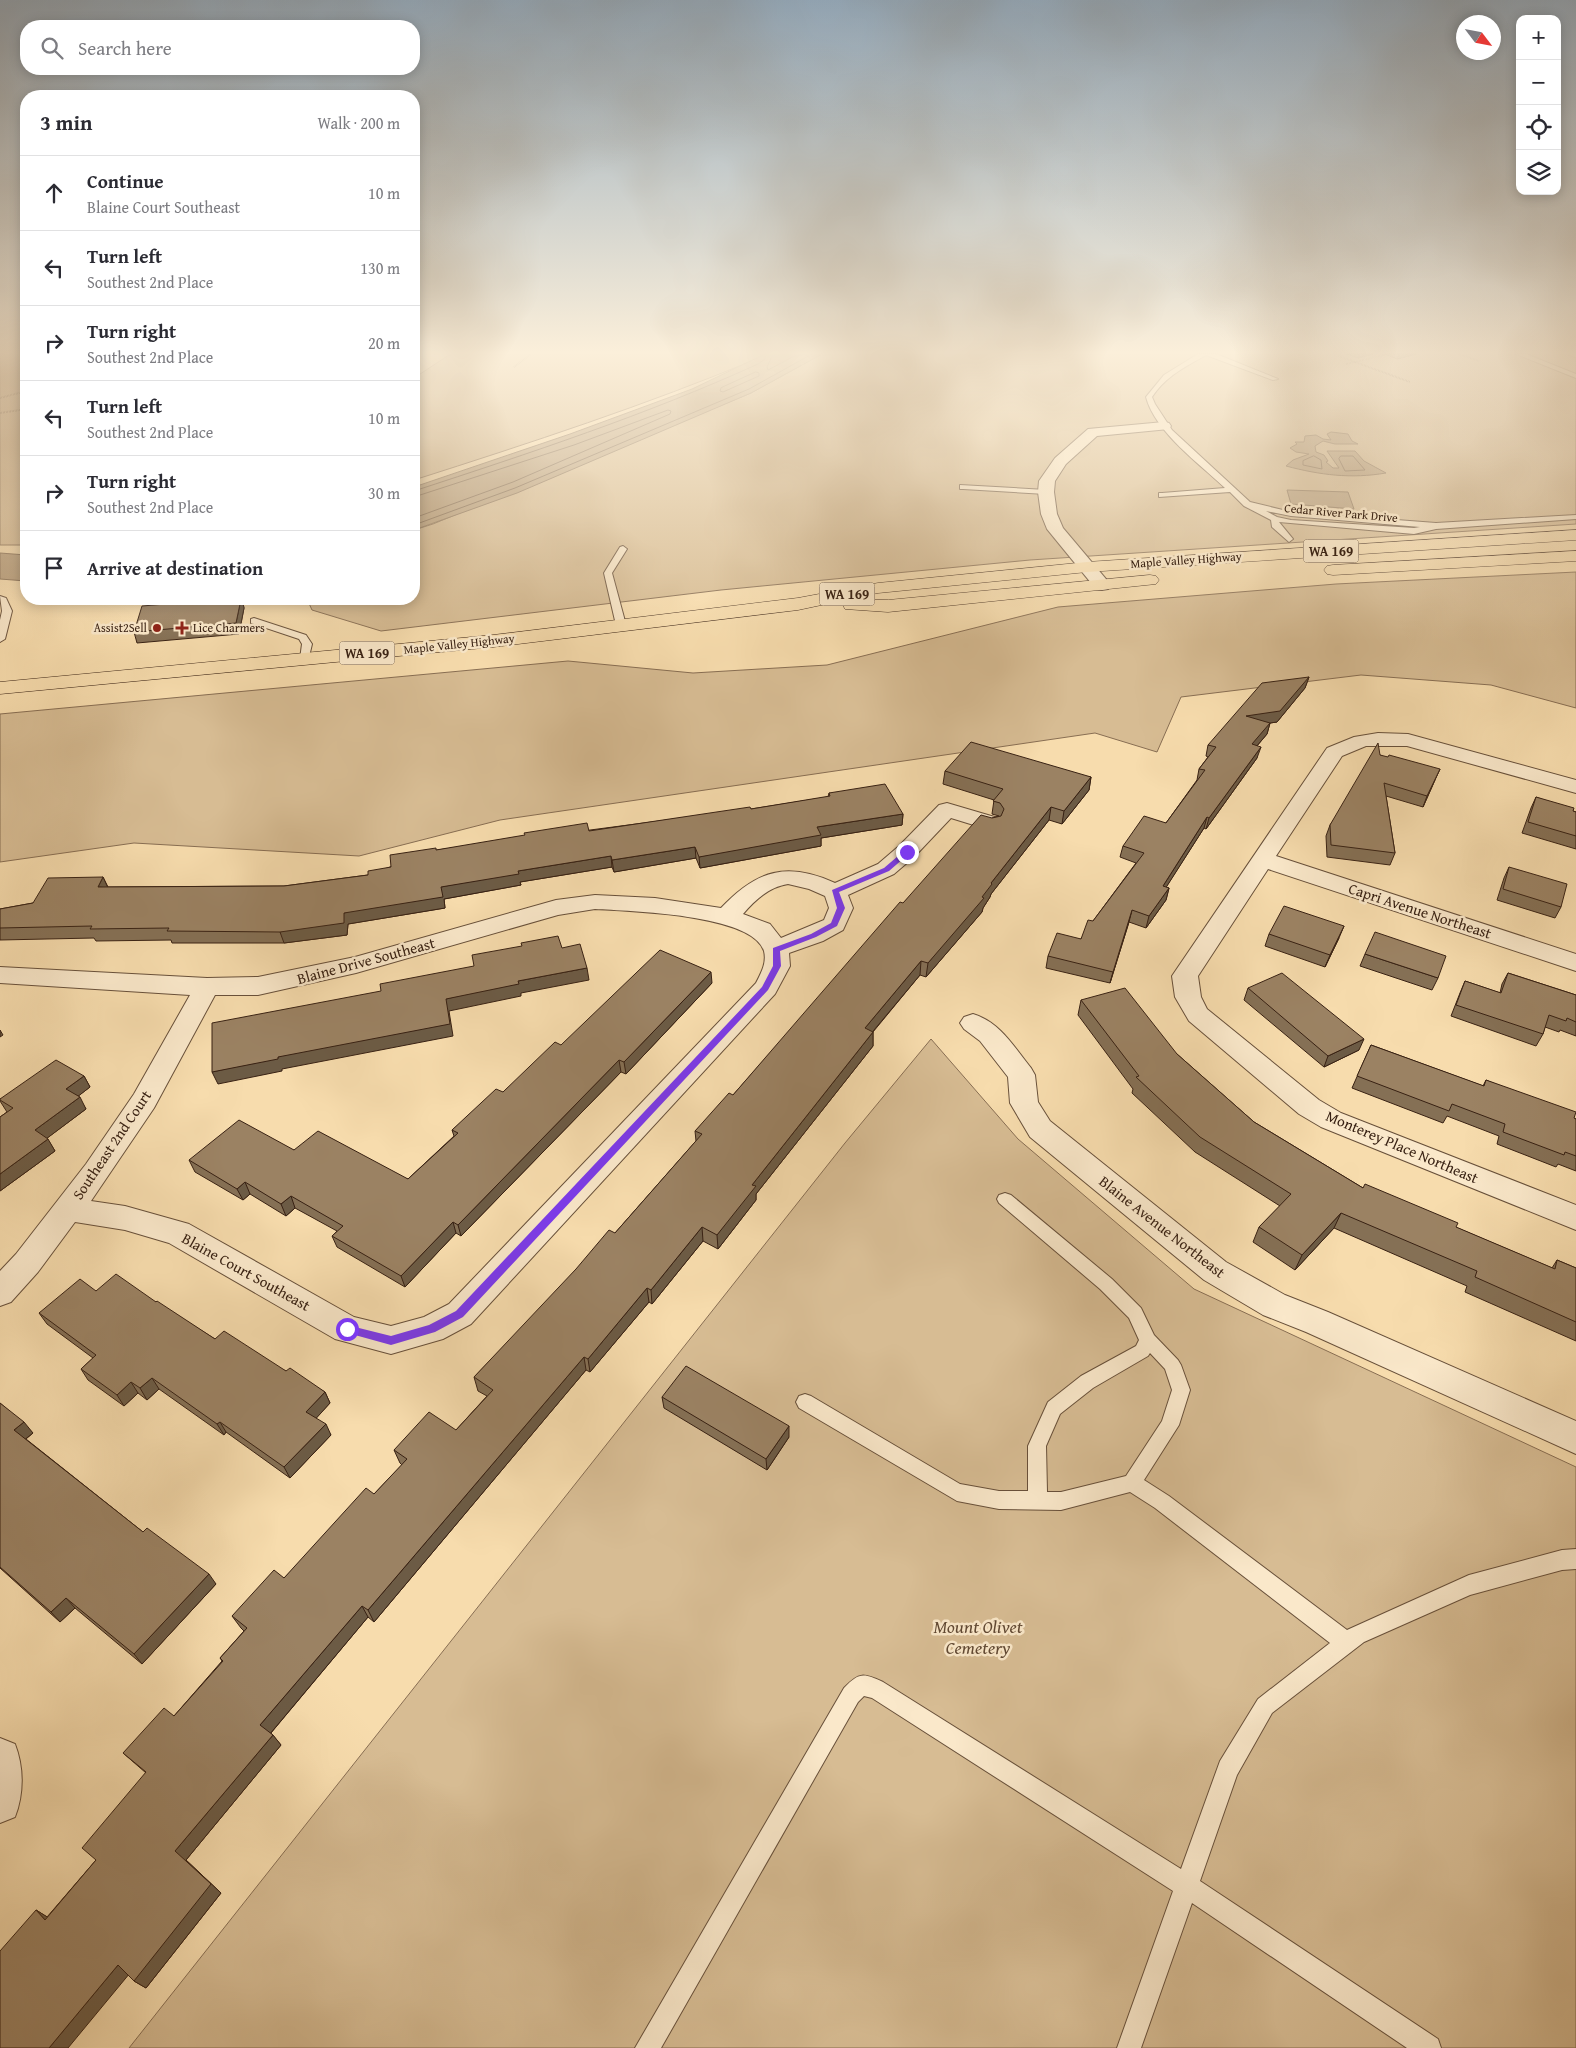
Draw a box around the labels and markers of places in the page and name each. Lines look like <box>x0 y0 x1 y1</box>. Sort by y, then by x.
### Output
place label: Assist2Sell <box>94 619 148 636</box>
place label: Lice Charmers <box>193 619 265 636</box>
marker: Lice Charmers <box>175 621 189 635</box>
marker: Assist2Sell <box>151 622 163 634</box>

